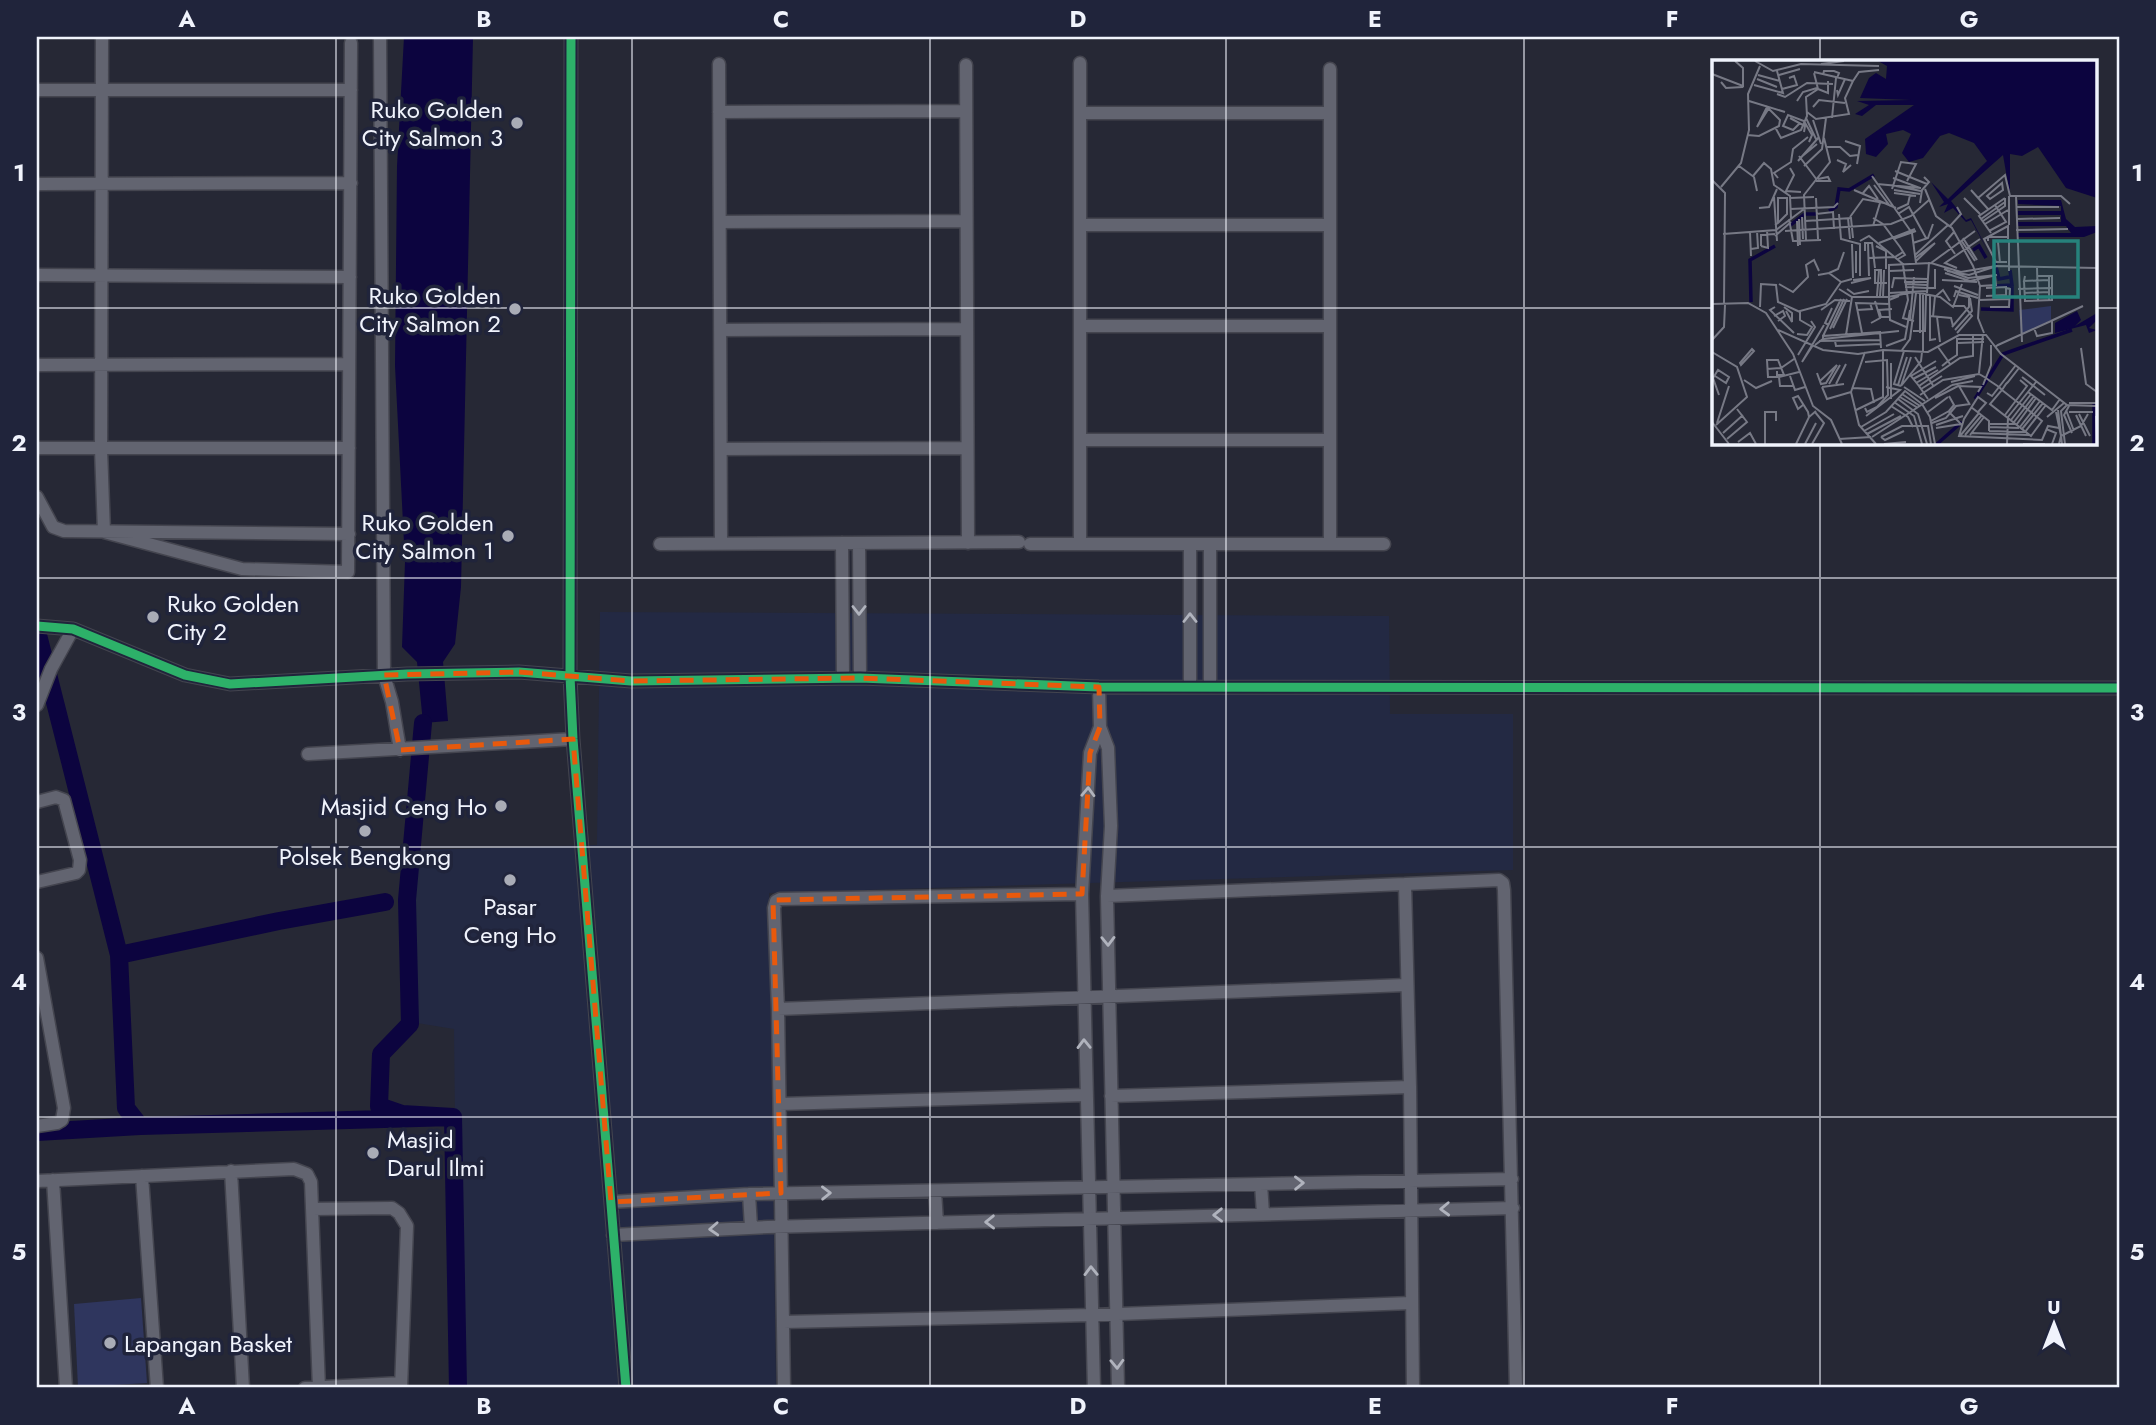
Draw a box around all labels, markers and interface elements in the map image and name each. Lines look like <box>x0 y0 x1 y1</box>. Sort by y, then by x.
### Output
text: A <box>178 2 196 36</box>
text: B <box>476 2 492 36</box>
text: C <box>773 2 789 36</box>
text: D <box>1070 2 1087 36</box>
text: E <box>1368 2 1382 36</box>
text: F <box>1666 2 1678 36</box>
text: G <box>1960 2 1978 36</box>
inset map <box>1712 60 2096 444</box>
place label: Ruko Golden City Salmon 3 <box>362 92 503 155</box>
marker: Ruko Golden City Salmon 3 <box>509 115 525 131</box>
text: 1 <box>13 156 25 190</box>
text: 1 <box>2131 156 2143 190</box>
place label: Ruko Golden City Salmon 2 <box>359 278 501 341</box>
marker: Ruko Golden City Salmon 2 <box>507 301 523 317</box>
text: 2 <box>11 426 27 460</box>
text: 2 <box>2129 426 2145 460</box>
place label: Ruko Golden City Salmon 1 <box>355 505 494 568</box>
marker: Ruko Golden City Salmon 1 <box>500 528 516 544</box>
place label: Ruko Golden City 2 <box>167 586 299 649</box>
one-way arrow <box>852 605 867 616</box>
marker: Ruko Golden City 2 <box>145 609 161 625</box>
one-way arrow <box>1182 613 1198 623</box>
text: 3 <box>12 695 26 729</box>
text: 3 <box>2130 695 2144 729</box>
one-way arrow <box>1081 786 1096 797</box>
place label: Masjid Ceng Ho <box>321 789 487 824</box>
marker: Masjid Ceng Ho <box>493 798 509 814</box>
marker: Polsek Bengkong <box>357 823 373 839</box>
place label: Polsek Bengkong <box>279 839 451 874</box>
marker: Pasar Ceng Ho <box>502 872 518 888</box>
place label: Pasar Ceng Ho <box>464 889 556 952</box>
one-way arrow <box>1100 936 1116 947</box>
text: 4 <box>11 965 27 999</box>
text: 4 <box>2129 965 2145 999</box>
one-way arrow <box>1077 1038 1092 1049</box>
place label: Masjid Darul Ilmi <box>387 1122 485 1185</box>
marker: Masjid Darul Ilmi <box>365 1145 381 1161</box>
one-way arrow <box>1294 1175 1304 1191</box>
one-way arrow <box>821 1185 832 1200</box>
one-way arrow <box>1439 1202 1450 1217</box>
one-way arrow <box>1212 1208 1223 1223</box>
one-way arrow <box>985 1214 995 1230</box>
one-way arrow <box>708 1222 719 1237</box>
text: 5 <box>12 1235 26 1269</box>
text: 5 <box>2130 1235 2144 1269</box>
one-way arrow <box>1083 1265 1098 1276</box>
north arrow <box>2020 1288 2090 1358</box>
text: U <box>2047 1294 2061 1321</box>
place label: Lapangan Basket <box>124 1326 292 1361</box>
marker: Lapangan Basket <box>102 1335 118 1351</box>
one-way arrow <box>1110 1359 1125 1370</box>
text: A <box>178 1389 196 1423</box>
text: B <box>476 1389 492 1423</box>
text: C <box>773 1389 789 1423</box>
text: D <box>1070 1389 1087 1423</box>
text: E <box>1368 1389 1382 1423</box>
text: F <box>1666 1389 1678 1423</box>
text: G <box>1960 1389 1978 1423</box>

